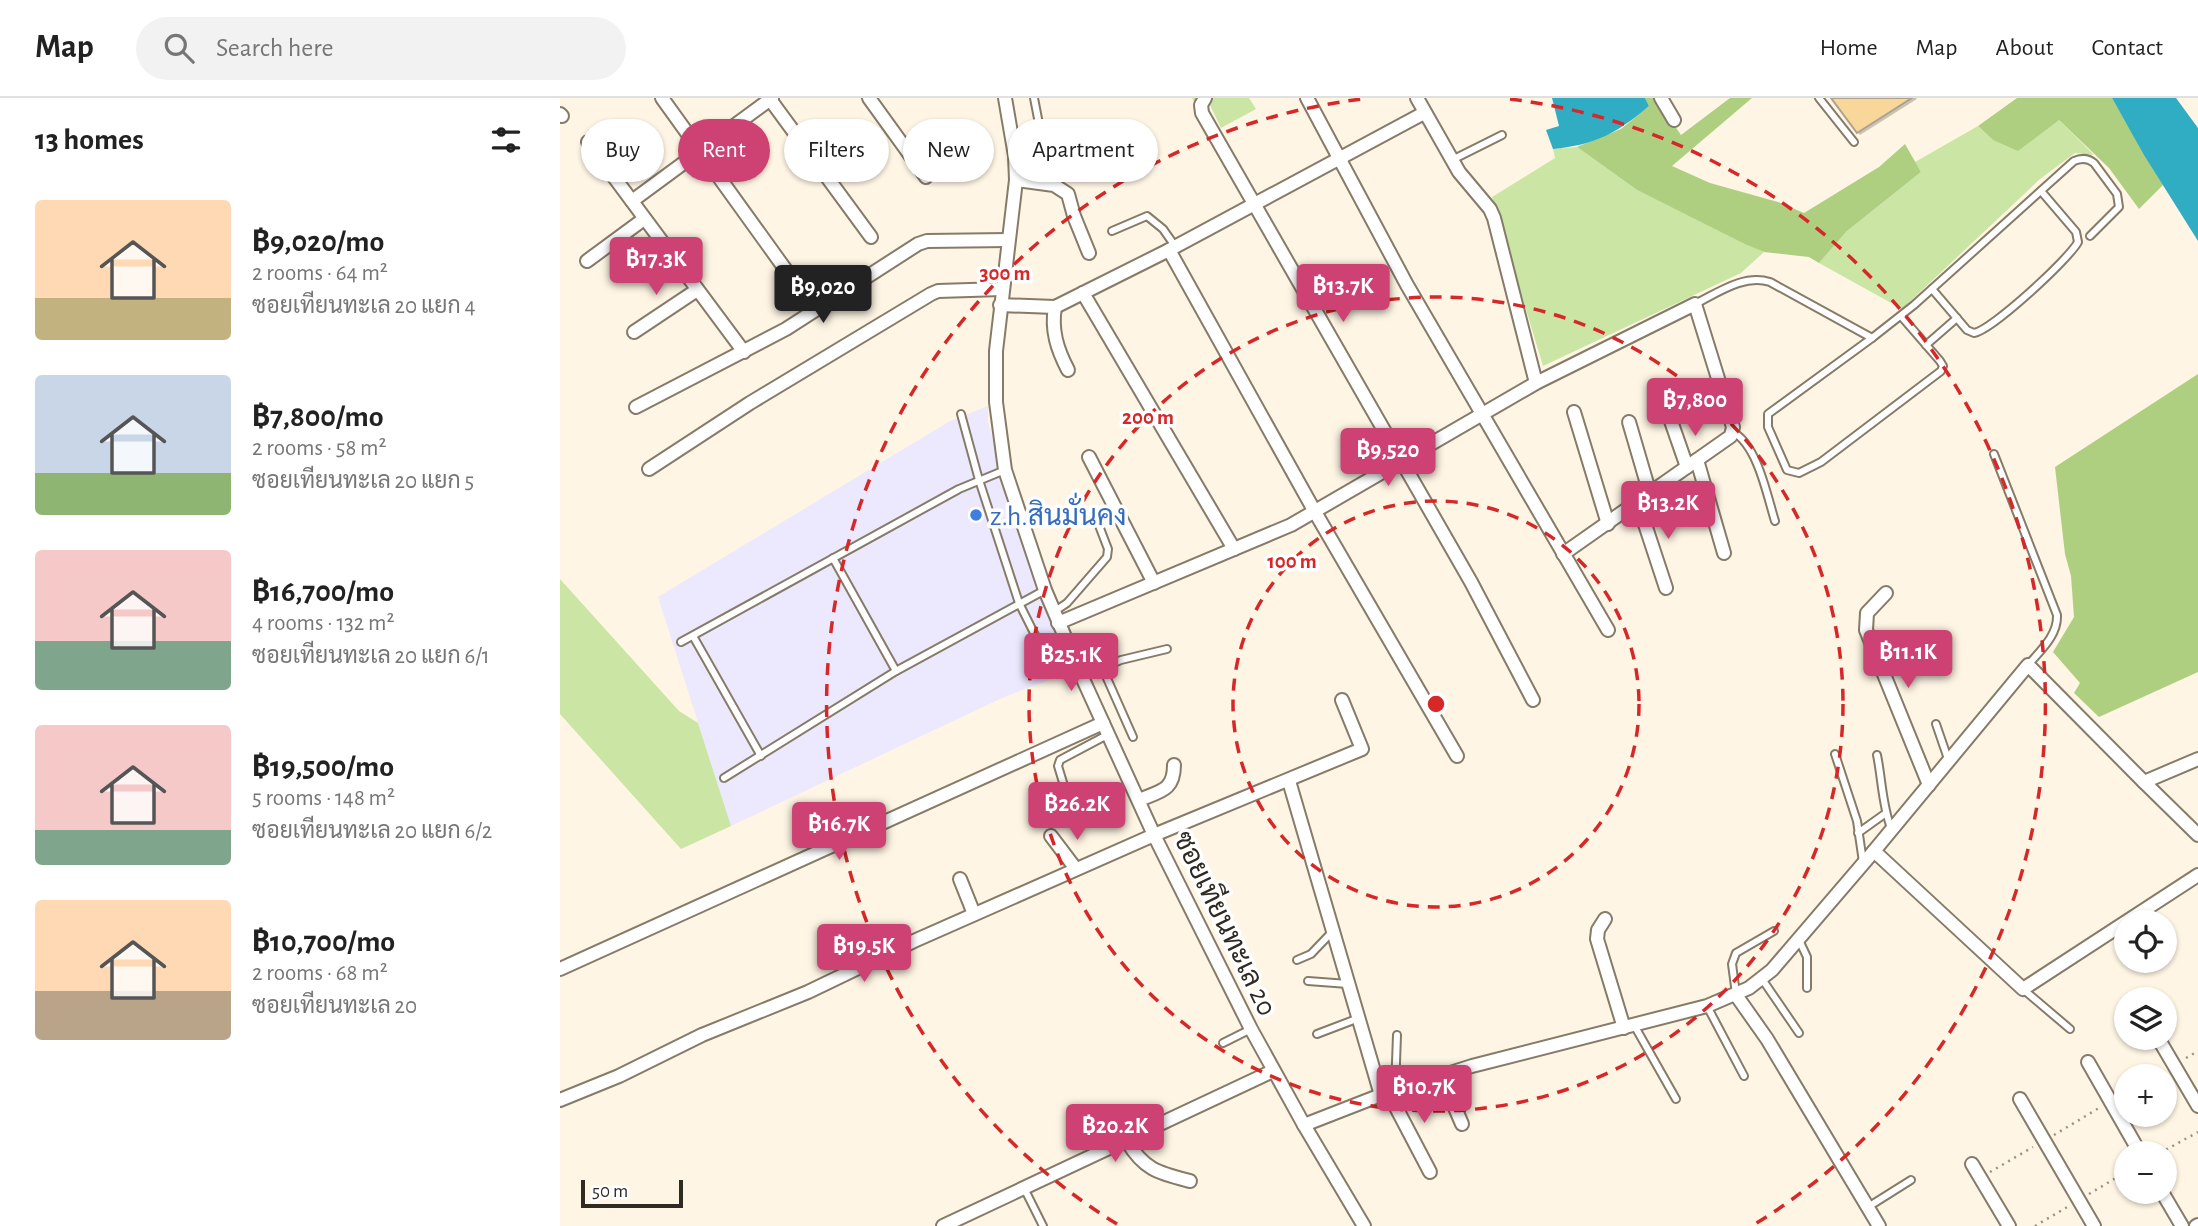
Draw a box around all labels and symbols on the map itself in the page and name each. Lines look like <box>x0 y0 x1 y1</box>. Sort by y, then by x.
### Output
pin: ฿17.3K <box>599 238 713 297</box>
text: 300 m <box>979 263 1031 284</box>
pin: ฿13.7K <box>1286 264 1400 324</box>
pin: ฿9,020 <box>766 266 880 325</box>
pin: ฿7,800 <box>1638 378 1752 438</box>
text: 200 m <box>1122 407 1174 428</box>
pin: ฿9,520 <box>1331 428 1445 488</box>
pin: ฿13.2K <box>1611 482 1725 541</box>
place label: z.h.สินมั่นคง <box>990 492 1126 531</box>
marker: z.h.สินมั่นคง <box>968 507 984 523</box>
text: 100 m <box>1267 551 1317 572</box>
pin: ฿11.1K <box>1851 630 1965 690</box>
pin: ฿25.1K <box>1014 634 1128 693</box>
centre of rings <box>1424 692 1448 716</box>
pin: ฿26.2K <box>1020 782 1134 842</box>
pin: ฿16.7K <box>782 802 896 862</box>
street label: ซอยเทียนทะเล 20 <box>1168 825 1286 1020</box>
pin: ฿19.5K <box>807 924 921 984</box>
pin: ฿10.7K <box>1367 1066 1481 1125</box>
pin: ฿20.2K <box>1058 1104 1172 1164</box>
scale bar <box>581 1177 682 1209</box>

